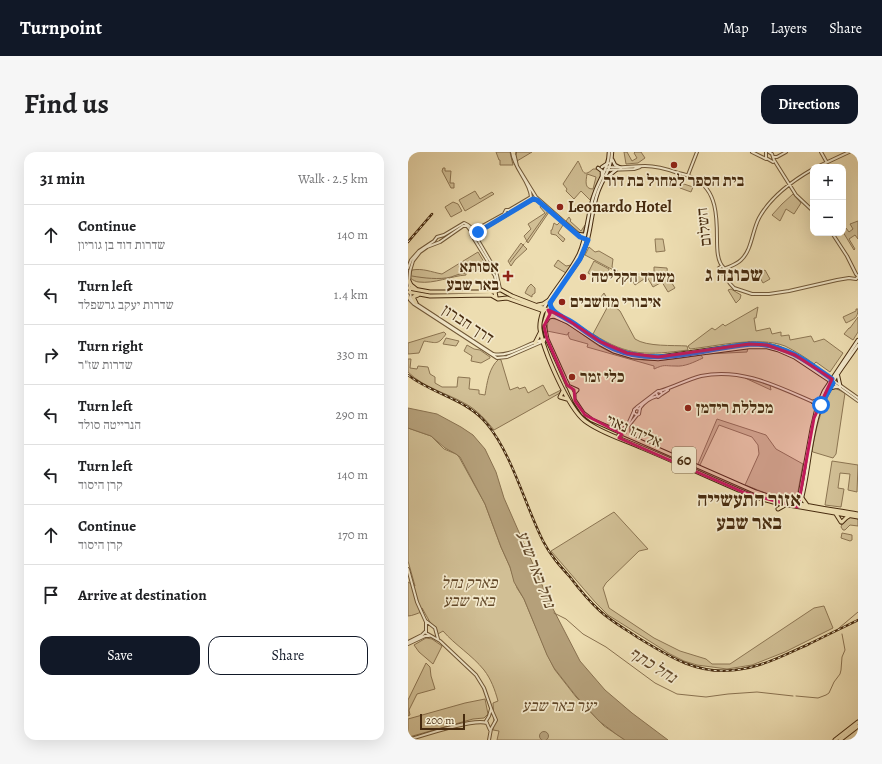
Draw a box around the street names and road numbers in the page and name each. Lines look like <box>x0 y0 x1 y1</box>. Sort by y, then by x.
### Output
street label: השלום <box>691 206 717 248</box>
street label: דרך חברון <box>438 299 498 349</box>
street label: אליהו נאוי <box>602 409 666 453</box>
road number: 60 <box>672 447 696 473</box>

